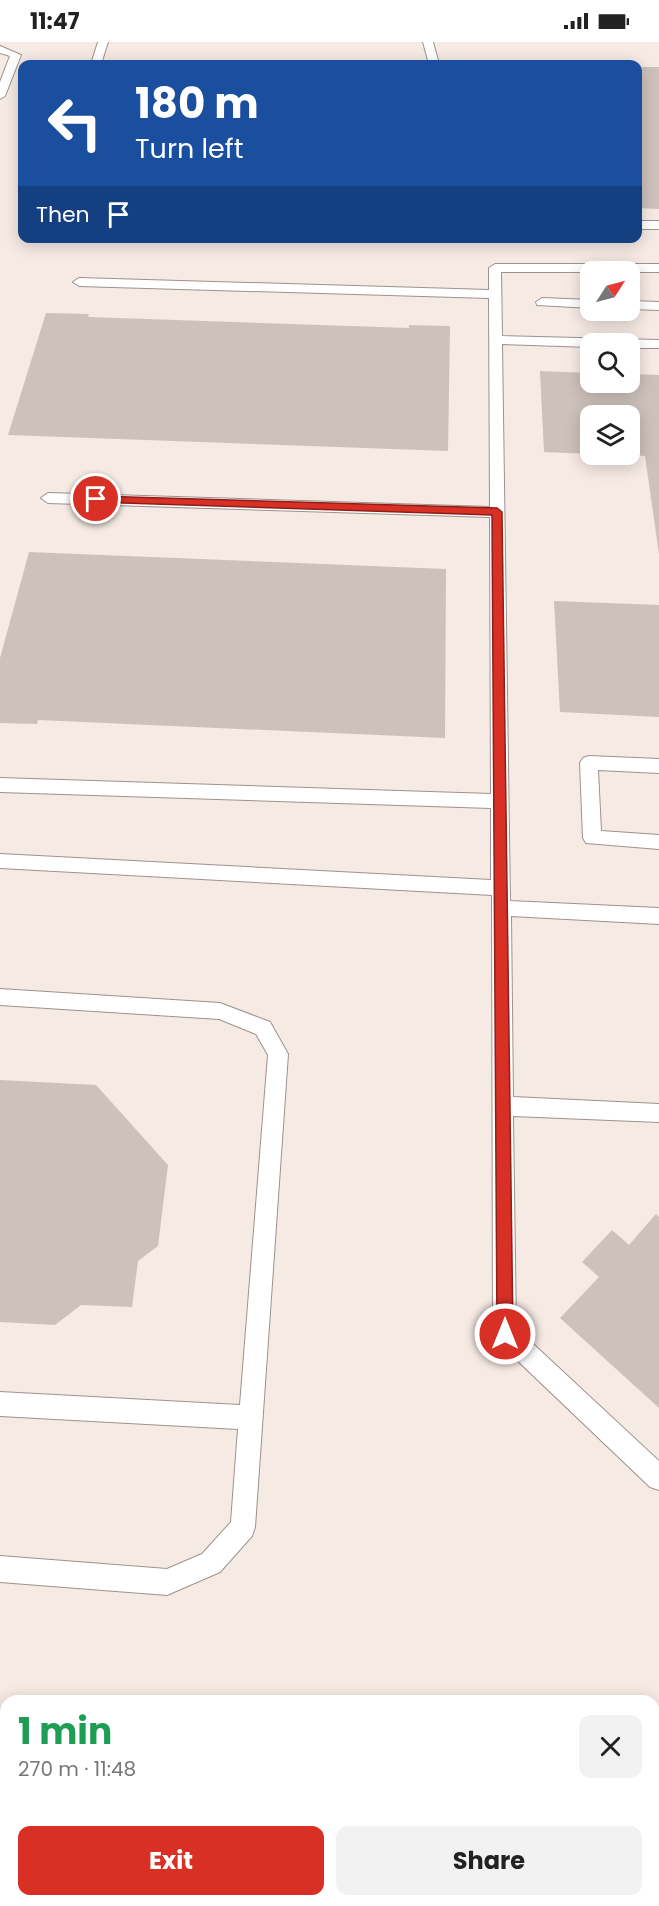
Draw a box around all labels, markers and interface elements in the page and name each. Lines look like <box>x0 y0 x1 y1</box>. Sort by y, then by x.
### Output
text: 11:47 <box>30 6 79 37</box>
text: 180 m <box>135 74 259 133</box>
icon: left <box>36 84 114 162</box>
text: Turn left <box>135 130 244 167</box>
icon: arrive <box>102 198 135 231</box>
text: Then <box>36 199 90 230</box>
north arrow <box>580 261 640 321</box>
map controls <box>580 261 640 465</box>
button: search <box>580 333 640 393</box>
button: layers <box>580 405 640 465</box>
pin <box>70 473 121 524</box>
icon: arrive <box>79 482 112 515</box>
position arrow <box>473 1302 537 1366</box>
text: 1 min <box>18 1706 112 1757</box>
button: close <box>579 1715 642 1778</box>
text: 270 m · 11:48 <box>18 1755 136 1783</box>
button: Exit <box>18 1826 324 1895</box>
button: Share <box>336 1826 642 1895</box>

